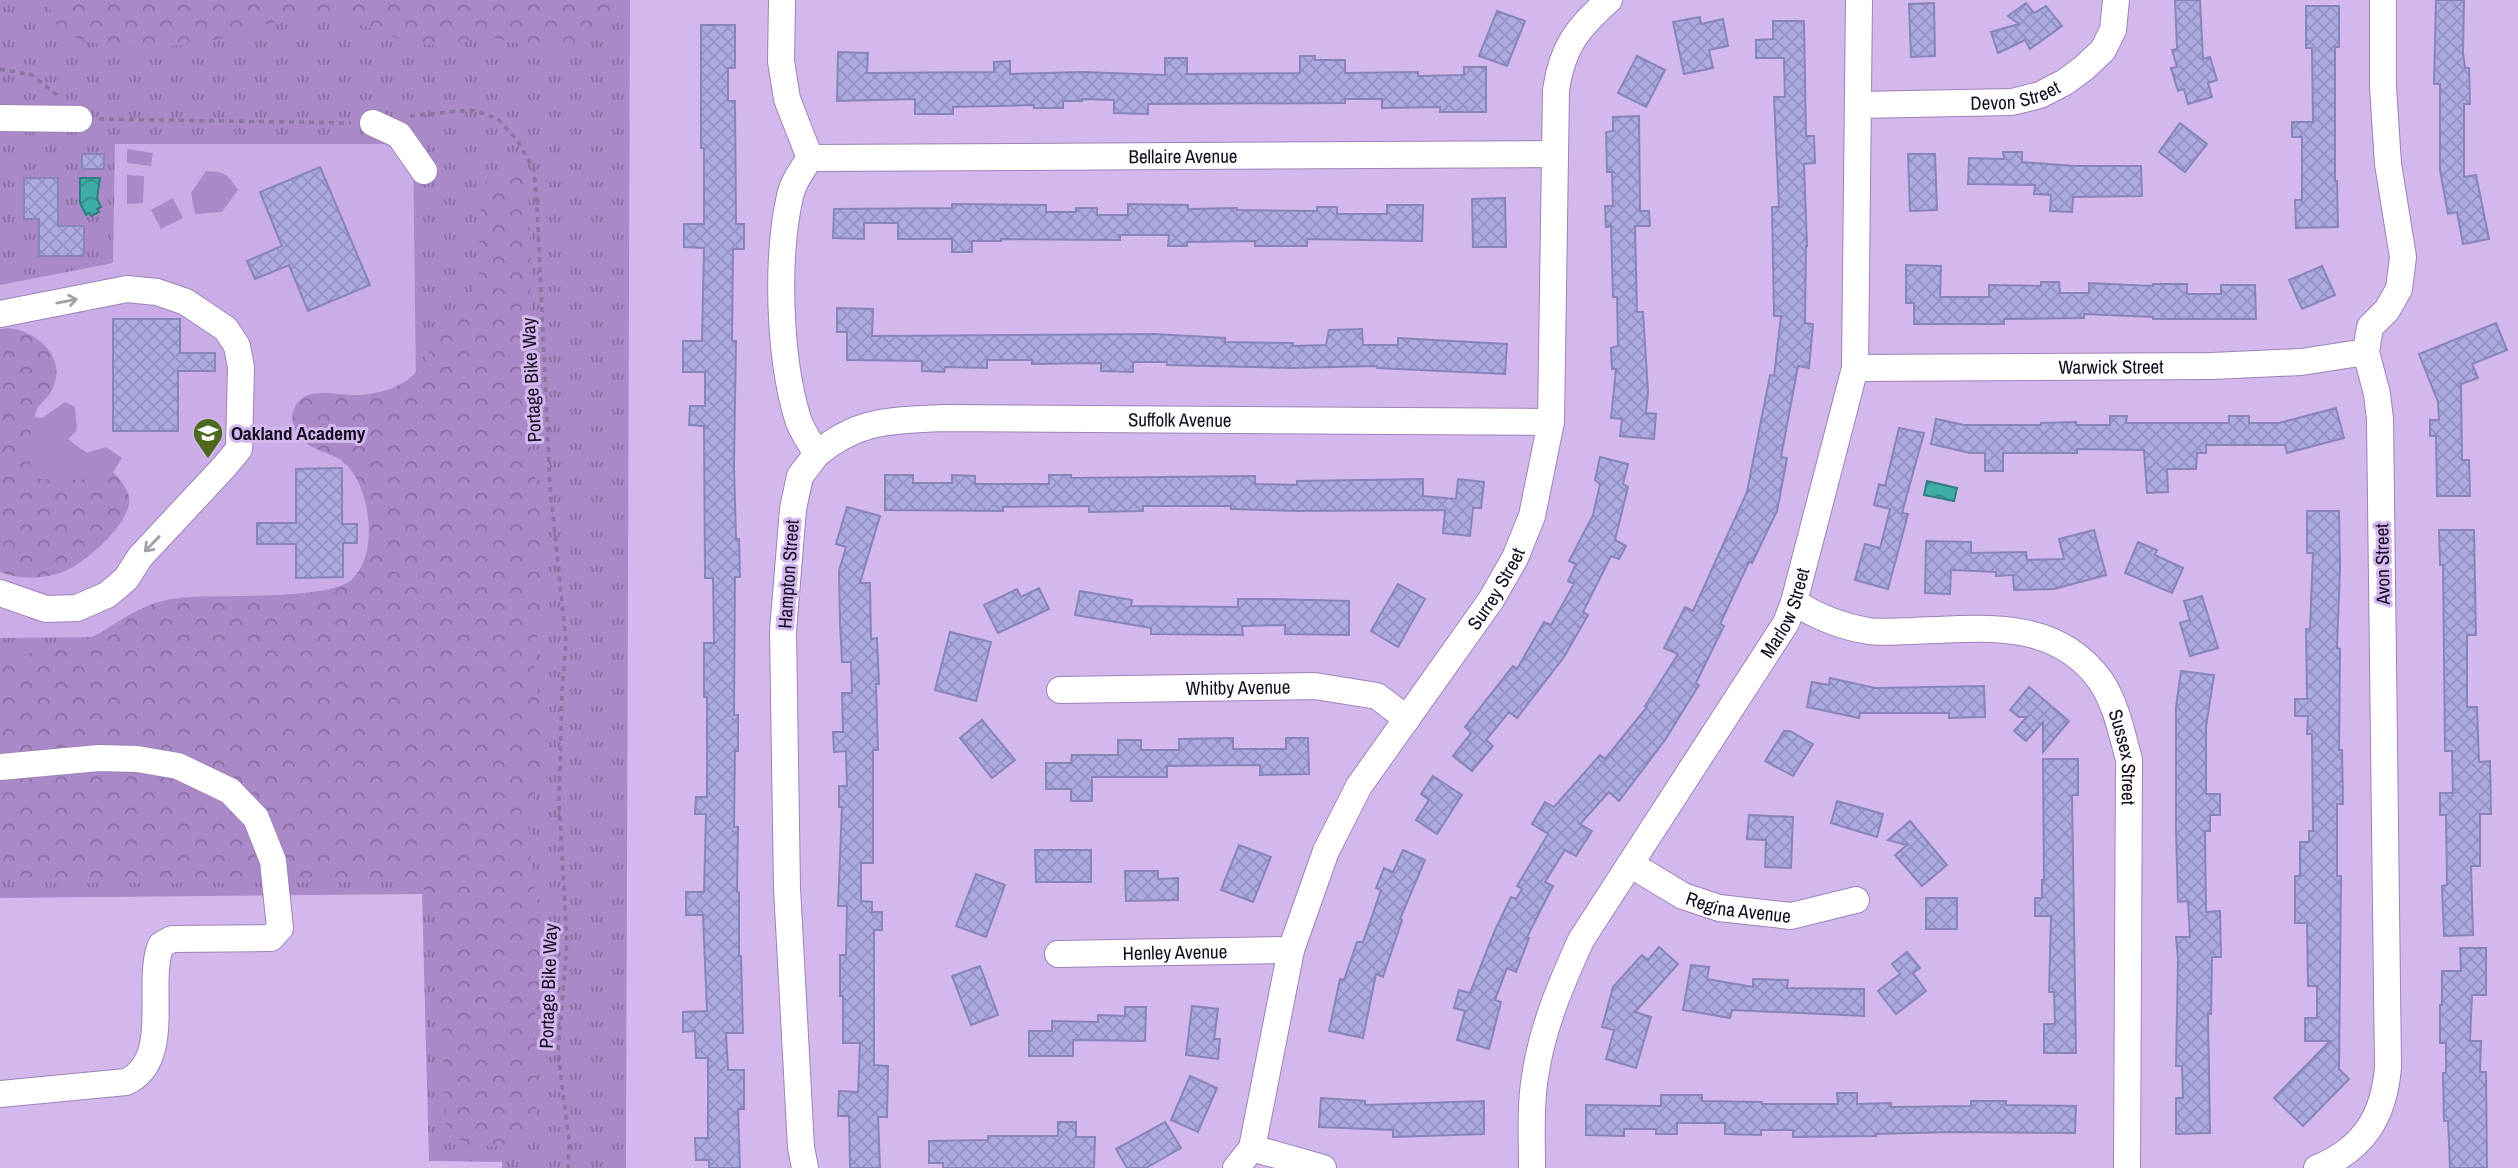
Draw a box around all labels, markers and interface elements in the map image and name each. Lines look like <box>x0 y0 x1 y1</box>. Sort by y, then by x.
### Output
street label: Devon Street <box>1970 74 2065 116</box>
street label: Bellaire Avenue <box>1128 143 1238 169</box>
one-way arrow <box>55 293 78 307</box>
street label: Portage Bike Way <box>515 317 547 443</box>
street label: Warwick Street <box>2058 353 2164 380</box>
street label: Suffolk Avenue <box>1128 406 1232 433</box>
school or university icon: Oakland Academy <box>191 416 225 460</box>
place label: Oakland Academy <box>231 420 366 446</box>
street label: Hampton Street <box>771 518 805 629</box>
street label: Avon Street <box>2368 523 2396 606</box>
one-way arrow <box>143 535 160 552</box>
street label: Surrey Street <box>1461 543 1531 635</box>
street label: Marlow Street <box>1754 564 1816 663</box>
street label: Whitby Avenue <box>1185 673 1291 701</box>
street label: Sussex Street <box>2103 706 2142 806</box>
street label: Regina Avenue <box>1683 885 1792 929</box>
street label: Portage Bike Way <box>533 923 563 1049</box>
street label: Henley Avenue <box>1122 938 1228 966</box>

